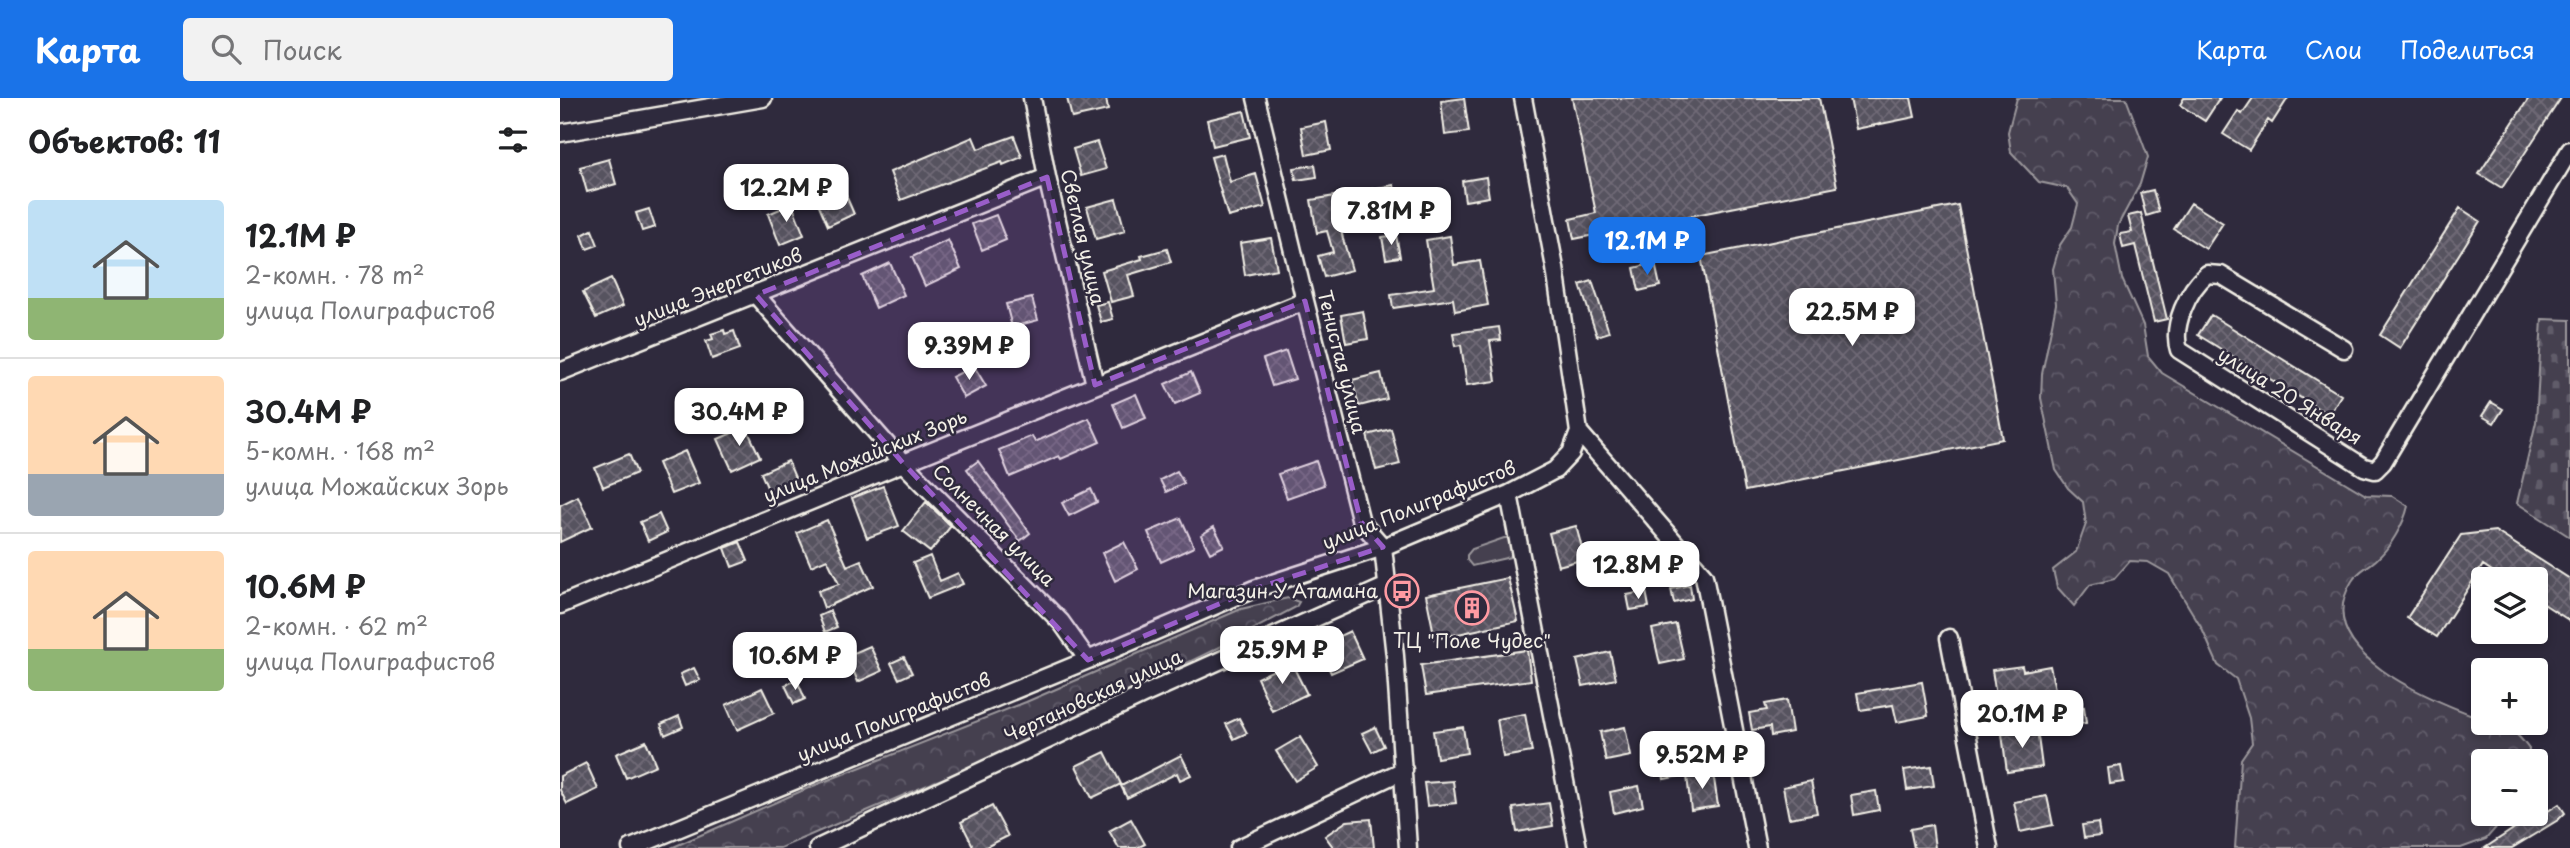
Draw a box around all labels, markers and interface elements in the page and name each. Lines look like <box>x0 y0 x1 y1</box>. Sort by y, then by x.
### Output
search box <box>183 18 673 81</box>
text: Карта <box>35 24 141 74</box>
icon: search <box>207 30 245 68</box>
text: Поиск <box>263 30 342 69</box>
text: Карта <box>2196 31 2267 67</box>
text: Слои <box>2305 31 2362 67</box>
text: Поделиться <box>2400 31 2535 67</box>
text: Объектов: 11 <box>28 118 221 163</box>
icon: filters <box>494 121 532 159</box>
pin: 12.2M ₽ <box>721 164 851 224</box>
street label: Светлая улица <box>1055 166 1113 307</box>
text: 12.2M ₽ <box>740 169 832 204</box>
pin: 7.81M ₽ <box>1326 188 1456 247</box>
text: 7.81M ₽ <box>1347 192 1435 227</box>
text: 12.1M ₽ <box>245 212 356 257</box>
pin: 12.1M ₽ <box>1582 218 1712 277</box>
text: 12.1M ₽ <box>1604 222 1690 257</box>
icon: home <box>84 228 168 312</box>
street label: улица Энергетиков <box>629 239 806 333</box>
text: 2-комн. · 78 m² <box>245 257 425 292</box>
street label: Тенистая улица <box>1312 287 1374 437</box>
pin: 22.5M ₽ <box>1787 288 1917 348</box>
text: улица Полиграфистов <box>245 292 495 327</box>
text: 22.5M ₽ <box>1805 293 1899 328</box>
pin: 9.39M ₽ <box>904 322 1034 382</box>
text: 9.39M ₽ <box>924 327 1014 362</box>
street label: улица 20 Января <box>2213 339 2368 451</box>
text: 30.4M ₽ <box>245 388 371 433</box>
pin: 30.4M ₽ <box>674 388 804 448</box>
text: 30.4M ₽ <box>691 393 787 428</box>
street label: улица Можайских Зорь <box>759 401 971 509</box>
icon: home <box>84 404 168 488</box>
text: 5-комн. · 168 m² <box>245 433 435 468</box>
street label: улица Полиграфистов <box>1318 452 1520 556</box>
street label: Солнечная улица <box>927 457 1062 592</box>
text: улица Можайских Зорь <box>245 468 508 503</box>
pin: 12.8M ₽ <box>1573 542 1703 601</box>
text: 12.8M ₽ <box>1592 546 1684 581</box>
text: 10.6M ₽ <box>245 563 366 608</box>
map controls <box>2471 567 2548 826</box>
button: layers <box>2471 567 2548 644</box>
bus stop icon: Магазин У Атамана <box>1383 572 1421 610</box>
place label: Магазин У Атамана <box>1187 576 1378 604</box>
icon: home <box>84 579 168 663</box>
building icon: ТЦ "Поле Чудес" <box>1453 589 1491 627</box>
text: 2-комн. · 62 m² <box>245 608 428 643</box>
pin: 25.9M ₽ <box>1217 626 1347 686</box>
place label: ТЦ "Поле Чудес" <box>1393 626 1551 654</box>
text: 25.9M ₽ <box>1236 631 1328 666</box>
pin: 10.6M ₽ <box>730 632 860 692</box>
text: 10.6M ₽ <box>749 637 841 672</box>
street label: Чертановская улица <box>999 641 1186 749</box>
text: улица Полиграфистов <box>245 643 495 678</box>
button: + <box>2471 658 2548 735</box>
street label: улица Полиграфистов <box>793 664 995 768</box>
pin: 20.1M ₽ <box>1957 690 2087 750</box>
text: 20.1M ₽ <box>1976 695 2068 730</box>
pin: 9.52M ₽ <box>1637 732 1767 791</box>
text: 9.52M ₽ <box>1656 736 1748 771</box>
button: − <box>2471 749 2548 826</box>

